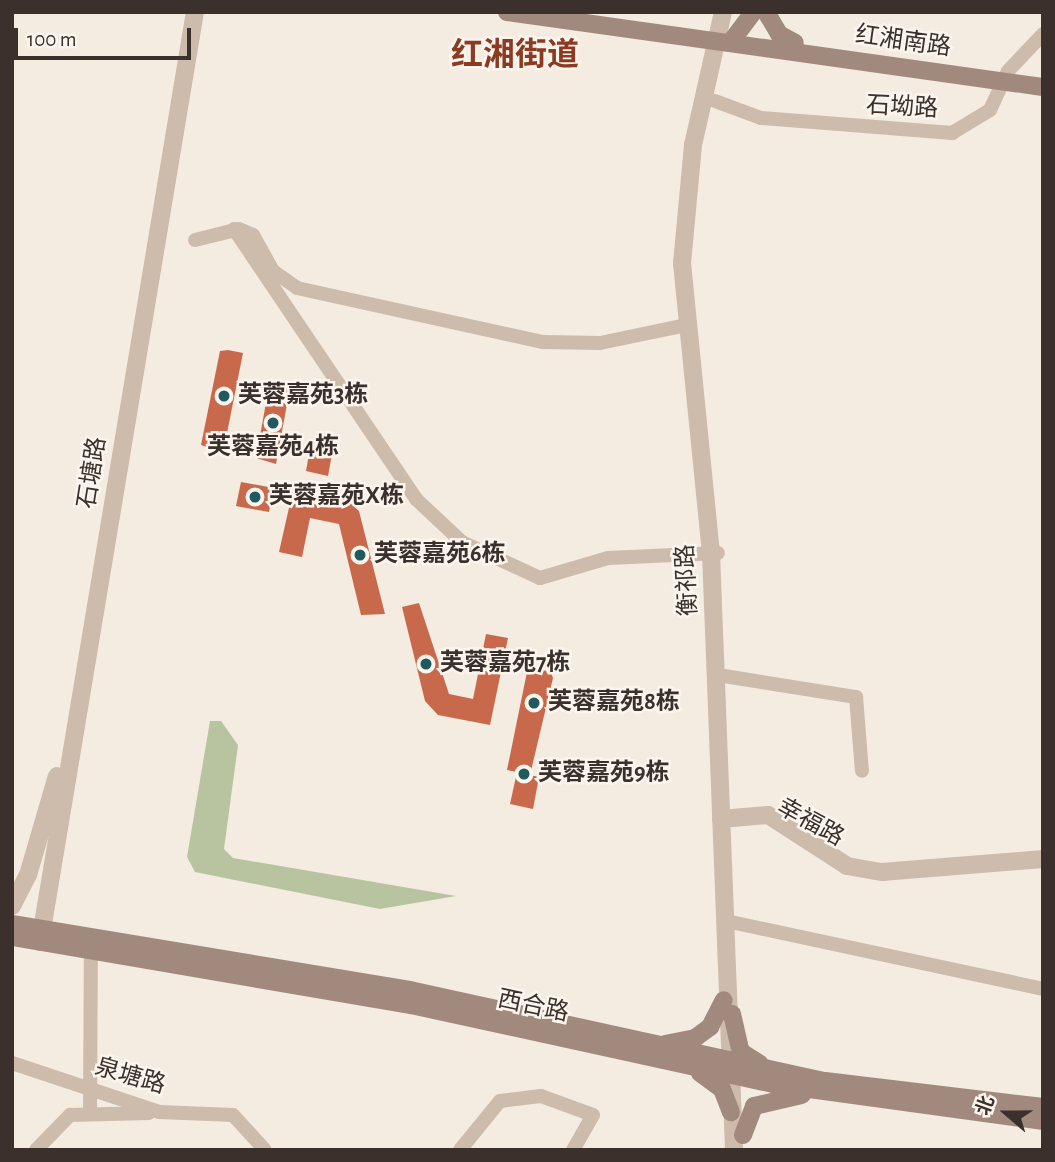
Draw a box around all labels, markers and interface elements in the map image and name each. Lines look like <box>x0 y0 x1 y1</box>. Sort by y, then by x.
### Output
scale bar <box>18 14 194 58</box>
street label: 红湘南路 <box>853 21 953 63</box>
text: 100 m <box>27 29 77 50</box>
district label: 红湘街道 <box>451 36 579 74</box>
street label: 石坳路 <box>865 92 939 124</box>
place label: 芙蓉嘉苑3栋 <box>238 382 368 410</box>
marker: 芙蓉嘉苑3栋 <box>216 388 232 404</box>
marker: 芙蓉嘉苑4栋 <box>265 415 281 431</box>
place label: 芙蓉嘉苑4栋 <box>207 434 339 462</box>
street label: 石塘路 <box>73 435 113 511</box>
place label: 芙蓉嘉苑X栋 <box>269 483 404 511</box>
marker: 芙蓉嘉苑X栋 <box>247 489 263 505</box>
place label: 芙蓉嘉苑6栋 <box>374 541 506 569</box>
street label: 衡祁路 <box>672 543 704 617</box>
marker: 芙蓉嘉苑6栋 <box>352 547 368 563</box>
place label: 芙蓉嘉苑7栋 <box>440 650 570 678</box>
marker: 芙蓉嘉苑7栋 <box>418 656 434 672</box>
place label: 芙蓉嘉苑8栋 <box>548 689 680 717</box>
marker: 芙蓉嘉苑8栋 <box>526 695 542 711</box>
place label: 芙蓉嘉苑9栋 <box>538 760 670 788</box>
marker: 芙蓉嘉苑9栋 <box>516 766 532 782</box>
street label: 幸福路 <box>772 793 848 853</box>
street label: 西合路 <box>495 985 571 1029</box>
street label: 泉塘路 <box>91 1053 169 1101</box>
north arrow <box>971 1078 1041 1148</box>
text: 北 <box>974 1093 998 1118</box>

